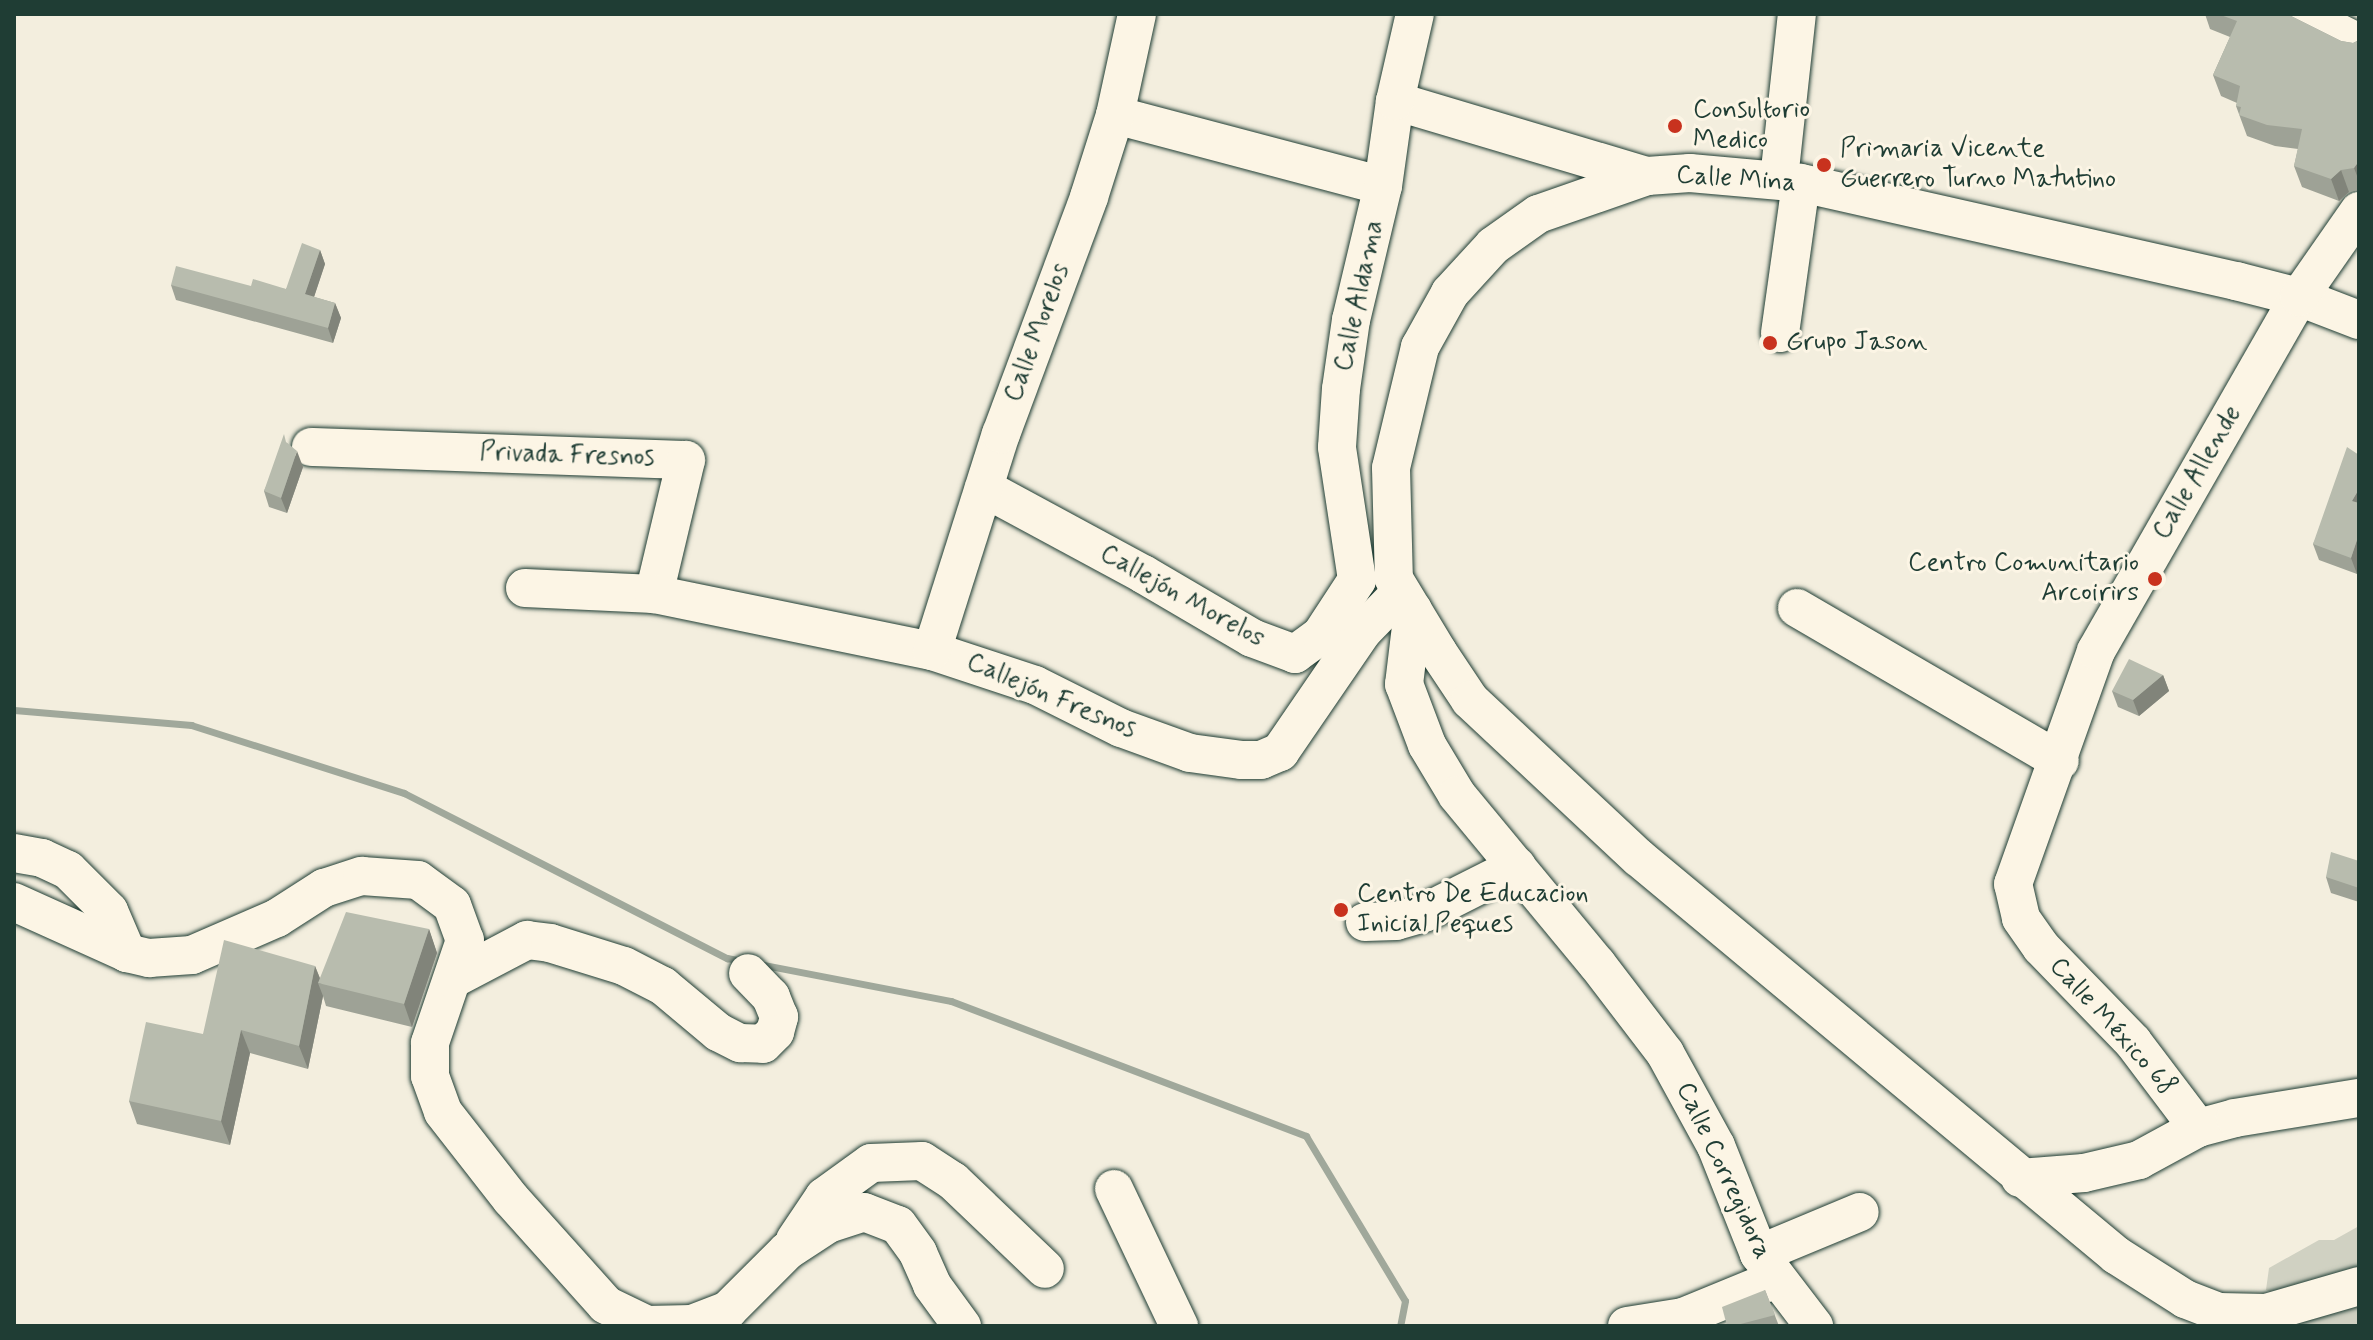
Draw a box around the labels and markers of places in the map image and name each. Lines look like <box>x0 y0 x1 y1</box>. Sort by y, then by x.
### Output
place label: Consultorio Medico <box>1693 95 1810 156</box>
marker: Consultorio Medico <box>1664 115 1686 137</box>
place label: Primaria Vicente Guerrero Turno Matutino <box>1840 134 2114 196</box>
marker: Primaria Vicente Guerrero Turno Matutino <box>1815 156 1833 174</box>
place label: Grupo Jason <box>1786 327 1925 359</box>
marker: Grupo Jason <box>1761 334 1779 352</box>
place label: Centro Comunitario Arcoirirs <box>1908 548 2139 610</box>
marker: Centro Comunitario Arcoirirs <box>2146 570 2164 588</box>
place label: Centro De Educacion Inicial Peques <box>1357 879 1583 940</box>
marker: Centro De Educacion Inicial Peques <box>1332 901 1350 919</box>

